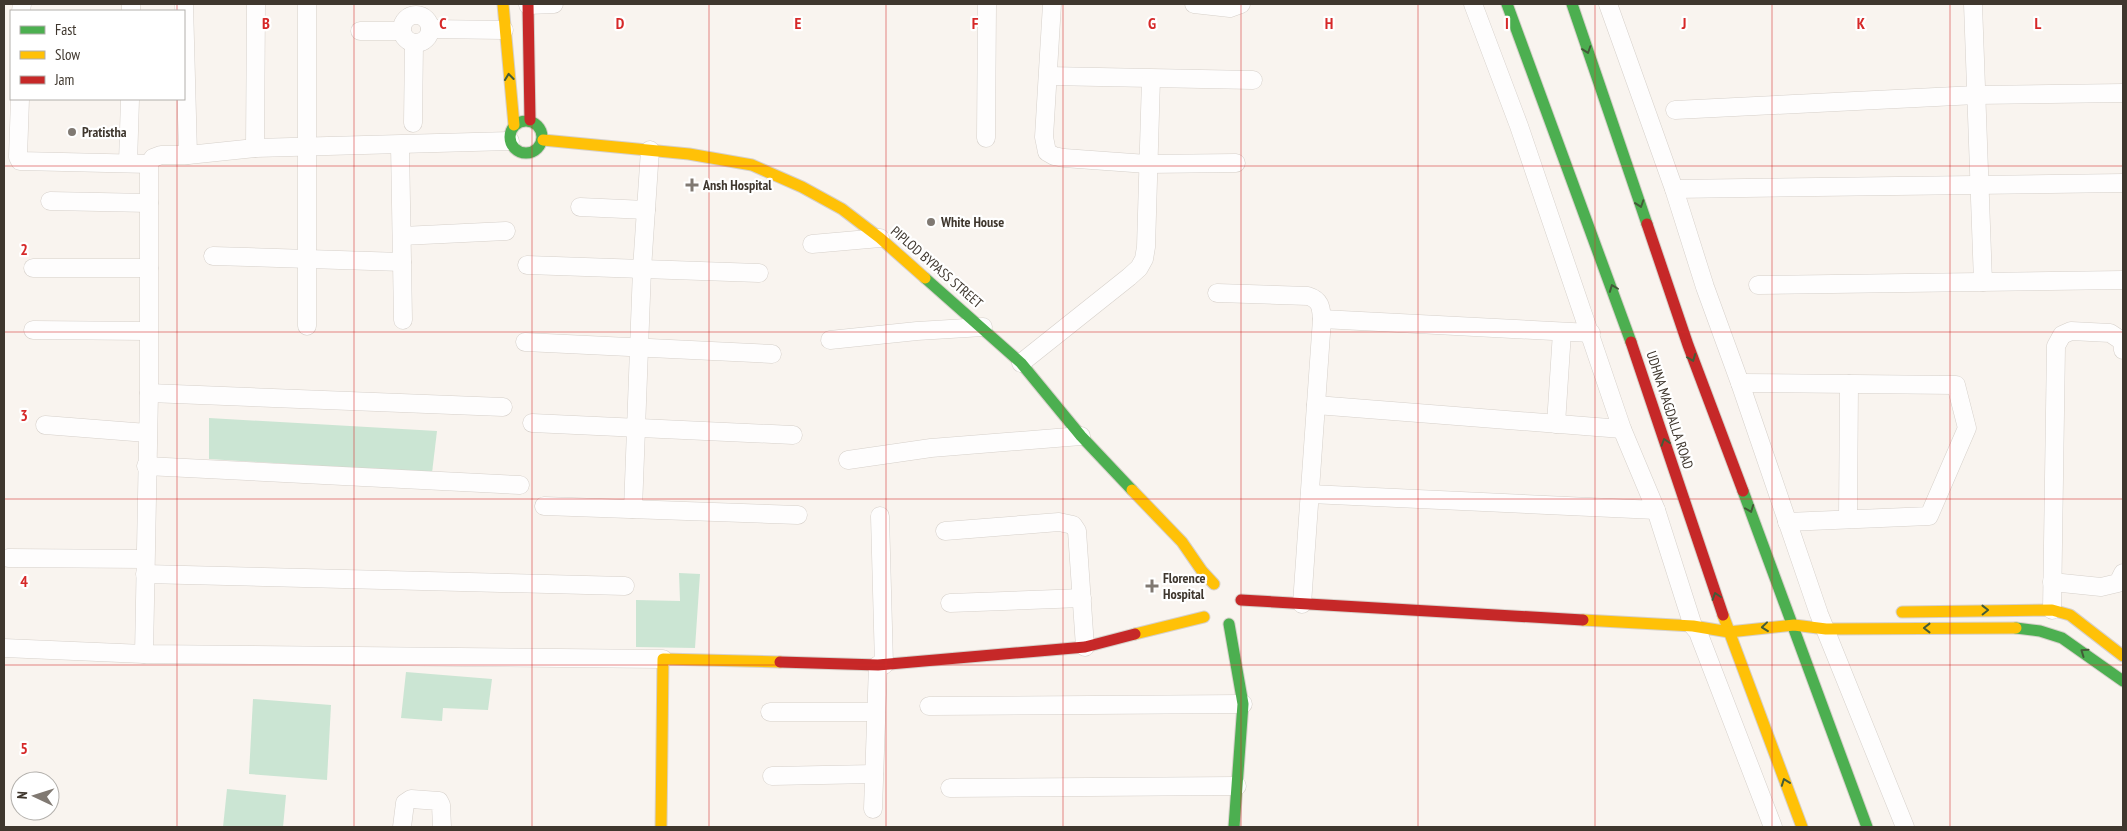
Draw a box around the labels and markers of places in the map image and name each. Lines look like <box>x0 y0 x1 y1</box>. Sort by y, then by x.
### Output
place label: Pratistha <box>82 123 127 141</box>
marker: Pratistha <box>66 126 78 138</box>
place label: Ansh Hospital <box>702 176 772 194</box>
marker: Ansh Hospital <box>685 178 699 192</box>
place label: White House <box>940 213 1004 231</box>
marker: White House <box>925 216 937 228</box>
place label: Florence Hospital <box>1163 569 1206 603</box>
marker: Florence Hospital <box>1145 579 1159 593</box>

